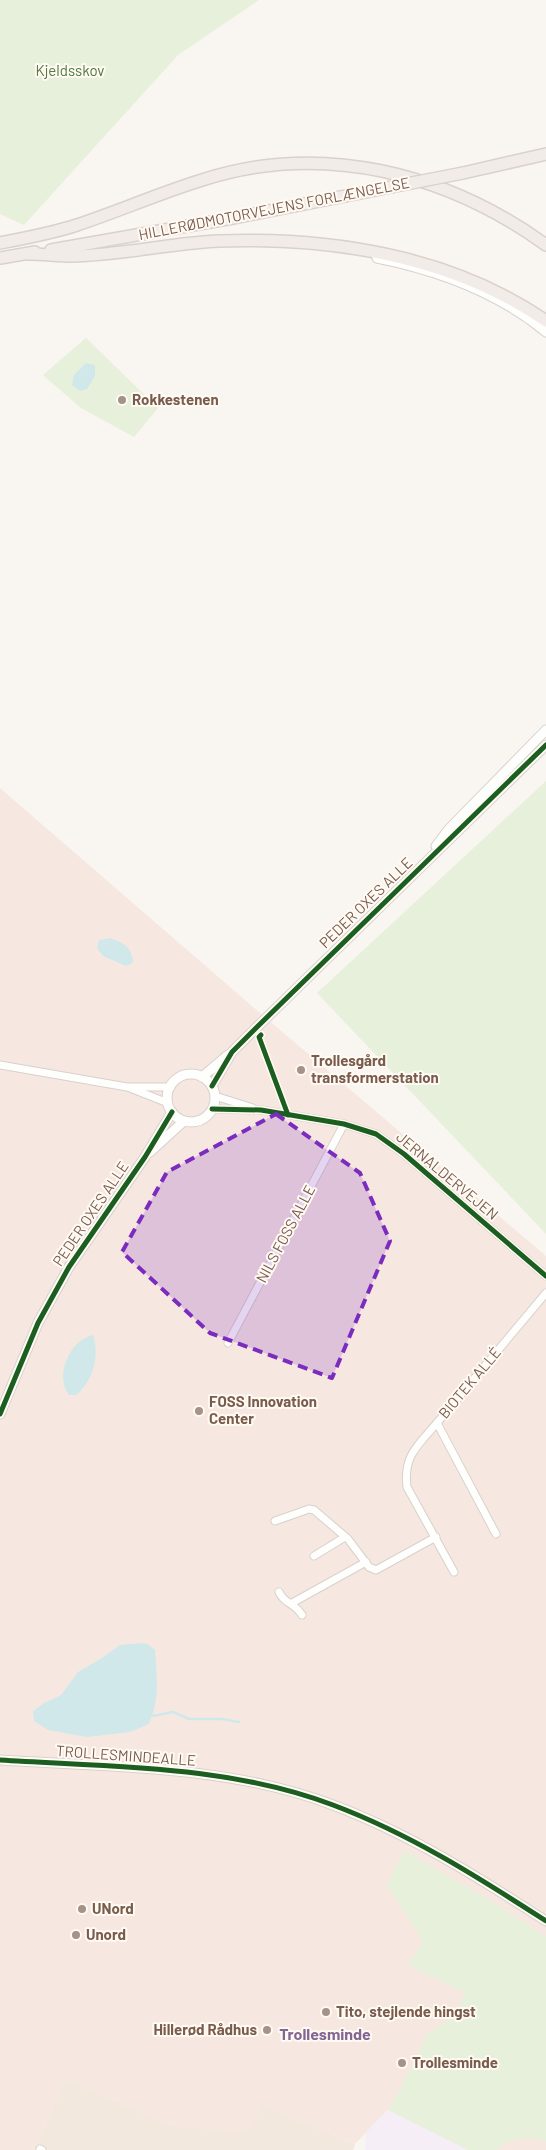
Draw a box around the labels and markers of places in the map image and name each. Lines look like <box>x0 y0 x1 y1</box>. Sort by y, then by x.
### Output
place label: Rokkestenen <box>132 390 219 408</box>
marker: Rokkestenen <box>116 394 128 406</box>
place label: Trollesgård transformerstation <box>311 1051 439 1086</box>
marker: Trollesgård transformerstation <box>295 1064 307 1076</box>
place label: FOSS Innovation Center <box>209 1392 317 1427</box>
marker: FOSS Innovation Center <box>193 1405 205 1417</box>
place label: UNord <box>92 1899 134 1917</box>
marker: UNord <box>76 1903 88 1915</box>
place label: Unord <box>86 1925 126 1943</box>
marker: Unord <box>70 1929 82 1941</box>
place label: Tito, stejlende hingst <box>336 2002 476 2020</box>
marker: Tito, stejlende hingst <box>320 2006 332 2018</box>
place label: Hillerød Rådhus <box>153 2020 257 2038</box>
marker: Hillerød Rådhus <box>261 2024 273 2036</box>
place label: Trollesminde <box>412 2053 498 2071</box>
marker: Trollesminde <box>396 2057 408 2069</box>

